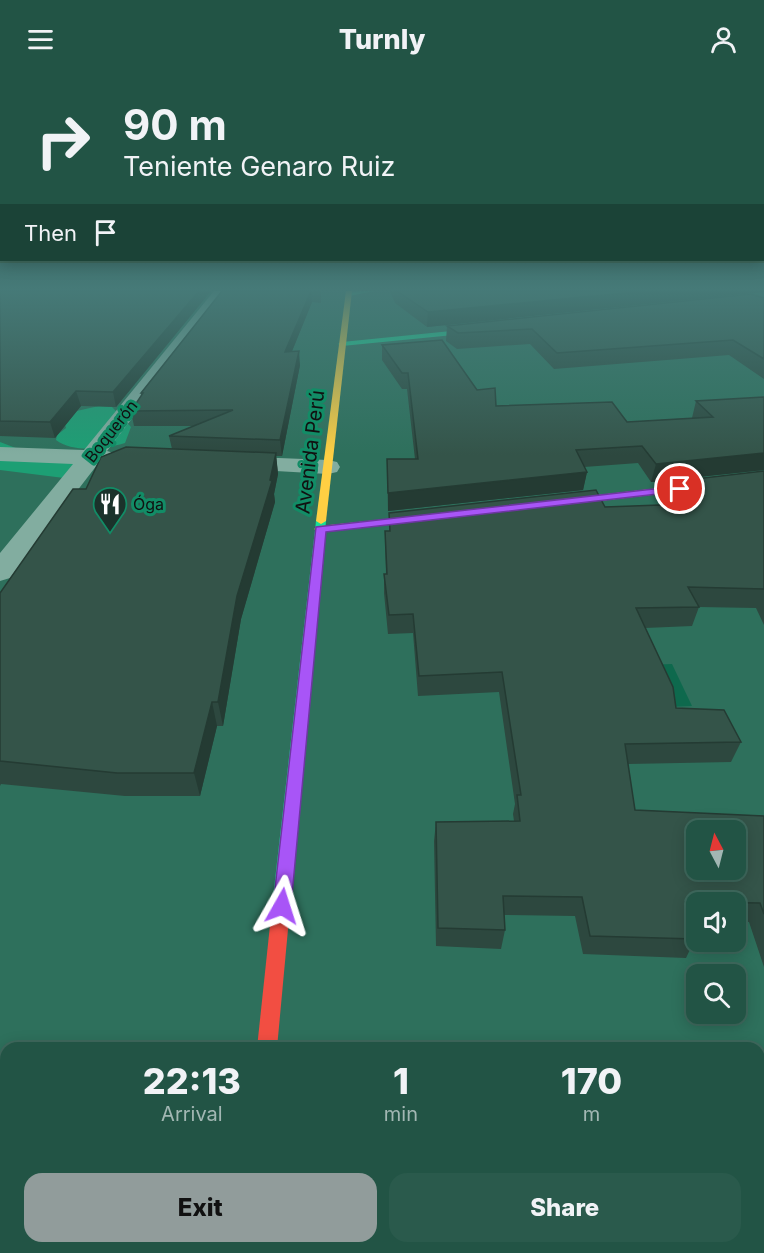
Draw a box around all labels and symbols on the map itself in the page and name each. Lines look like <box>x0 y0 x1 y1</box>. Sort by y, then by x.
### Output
street label: Avenida Perú <box>291 389 329 515</box>
street label: Boquerón <box>81 396 141 466</box>
pin <box>654 463 705 514</box>
restaurant icon: Óga <box>92 486 128 533</box>
place label: Óga <box>133 494 164 514</box>
north arrow <box>686 820 746 880</box>
position arrow <box>250 874 314 938</box>

